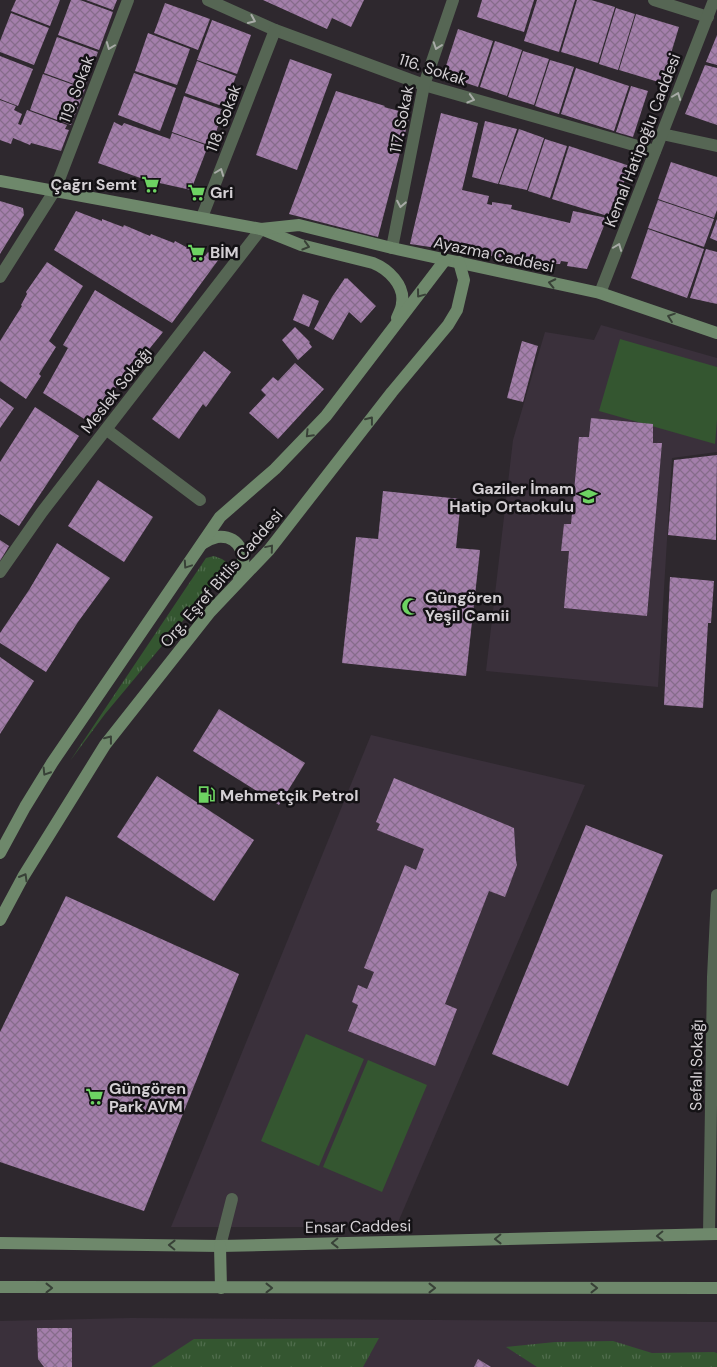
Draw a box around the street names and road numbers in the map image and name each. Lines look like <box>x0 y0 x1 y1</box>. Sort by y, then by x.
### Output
street label: 116. Sokak <box>396 49 470 90</box>
street label: Kemal Hatipoğlu Caddesi <box>600 50 685 230</box>
street label: 119. Sokak <box>54 53 99 126</box>
street label: 118. Sokak <box>201 81 246 155</box>
street label: 117. Sokak <box>385 83 418 155</box>
street label: Ayazma Caddesi <box>432 231 556 277</box>
street label: Meslek Sokağı <box>76 343 157 438</box>
street label: Org. Eşref Bitlis Caddesi <box>156 505 287 652</box>
street label: Sefalı Sokağı <box>685 1019 708 1111</box>
street label: Ensar Caddesi <box>305 1215 411 1238</box>

